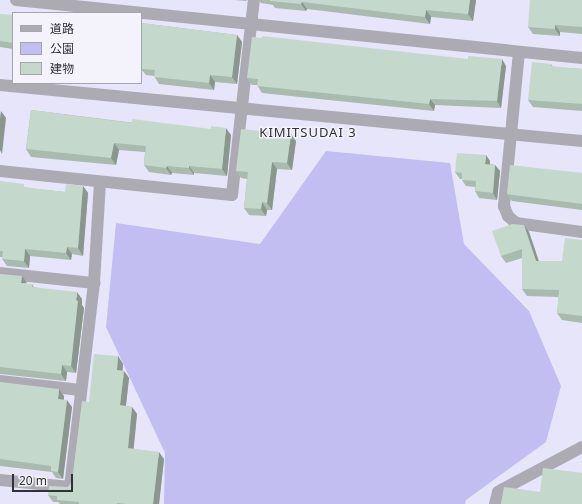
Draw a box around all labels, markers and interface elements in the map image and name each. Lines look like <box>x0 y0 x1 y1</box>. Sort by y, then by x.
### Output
legend <box>12 12 142 84</box>
text: 道路 <box>50 20 74 37</box>
text: 公園 <box>50 40 74 57</box>
text: 建物 <box>50 60 74 77</box>
district label: KIMITSUDAI 3 <box>259 124 357 140</box>
scale bar <box>14 466 75 492</box>
text: 20 m <box>19 472 47 489</box>

